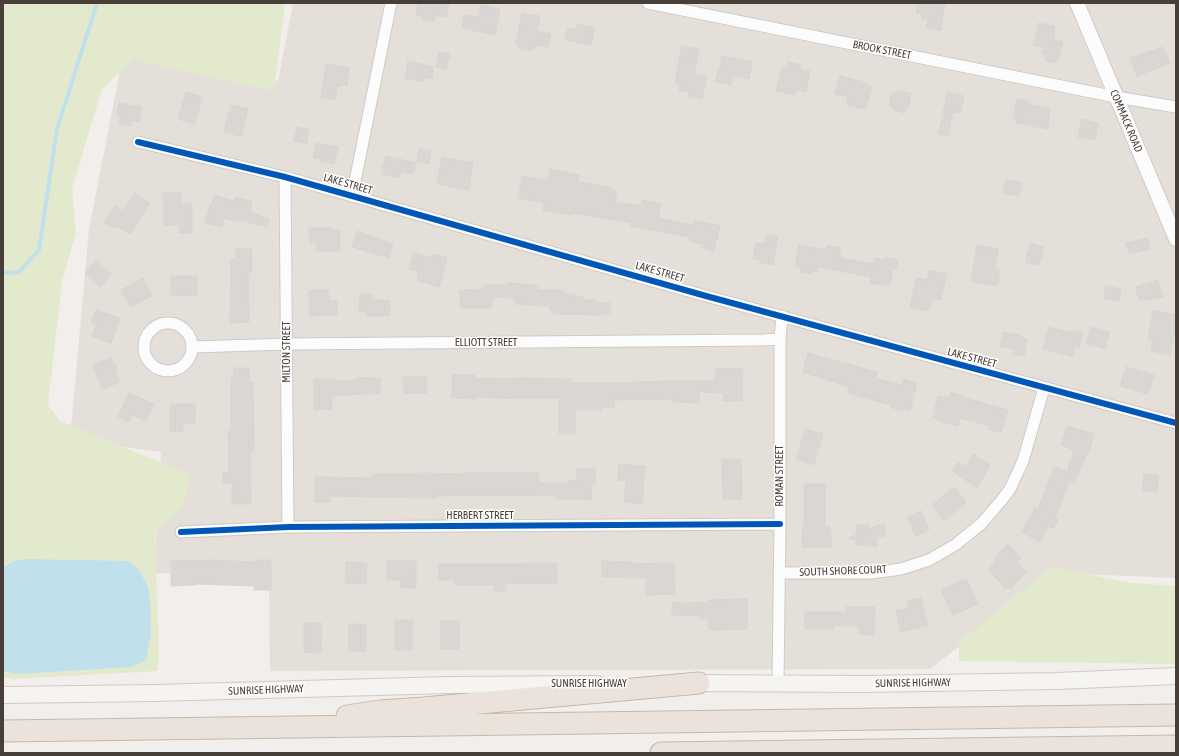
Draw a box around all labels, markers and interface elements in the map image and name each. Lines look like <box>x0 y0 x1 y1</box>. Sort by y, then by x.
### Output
street label: BROOK STREET <box>852 38 912 62</box>
street label: COMMACK ROAD <box>1107 88 1145 154</box>
street label: LAKE STREET <box>322 171 374 197</box>
street label: LAKE STREET <box>634 259 686 285</box>
street label: MILTON STREET <box>280 321 294 383</box>
street label: ELLIOTT STREET <box>455 336 517 350</box>
street label: LAKE STREET <box>946 345 998 371</box>
street label: ROMAN STREET <box>773 445 787 507</box>
street label: HERBERT STREET <box>446 509 514 523</box>
street label: SOUTH SHORE COURT <box>799 563 887 579</box>
street label: SUNRISE HIGHWAY <box>875 676 951 690</box>
street label: SUNRISE HIGHWAY <box>551 677 627 691</box>
street label: SUNRISE HIGHWAY <box>228 682 304 698</box>

